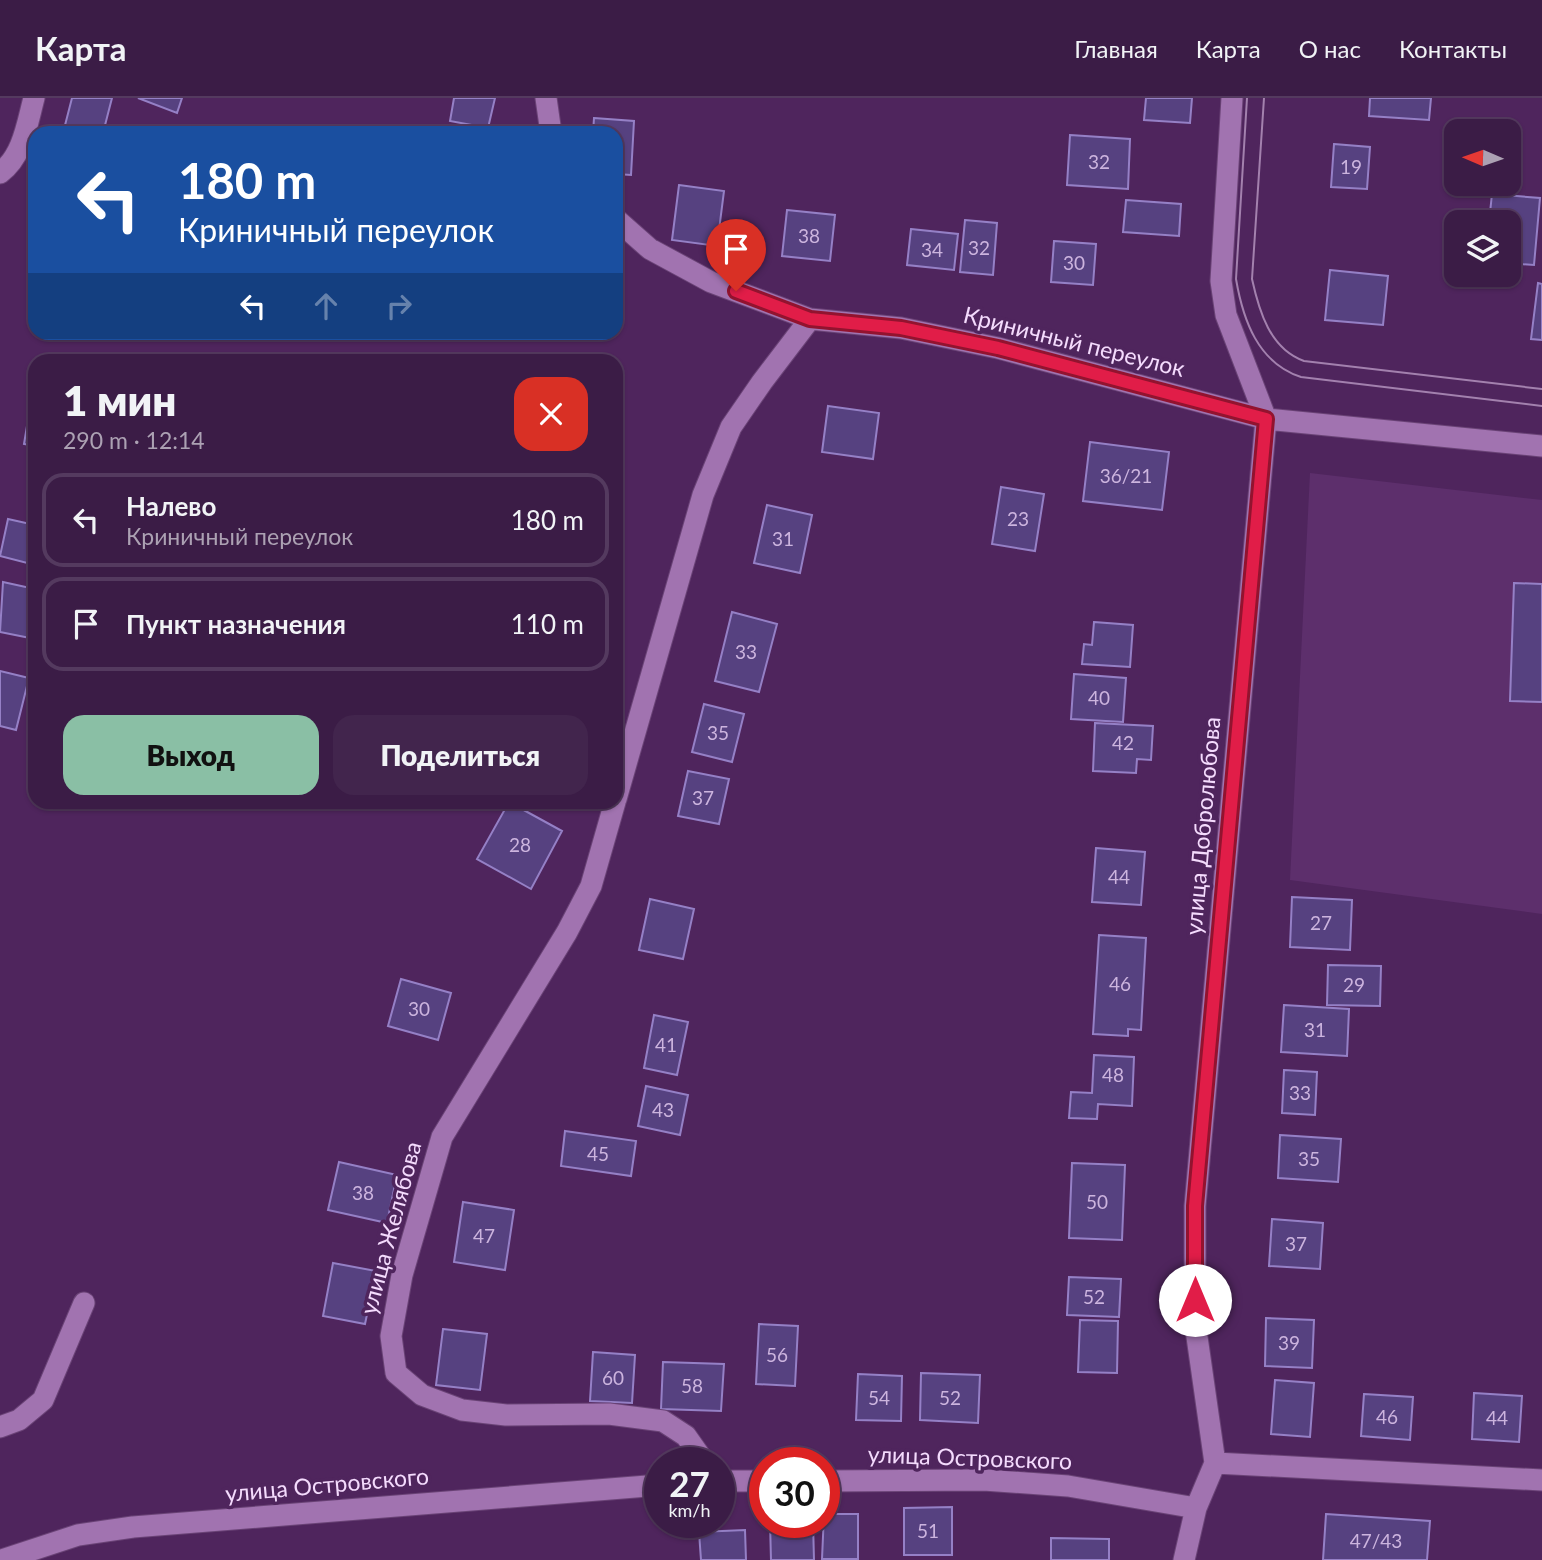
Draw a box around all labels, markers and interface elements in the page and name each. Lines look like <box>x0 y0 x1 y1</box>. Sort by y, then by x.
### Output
text: Карта <box>35 28 126 68</box>
text: Главная <box>1074 34 1158 63</box>
text: Карта <box>1196 34 1261 63</box>
text: О нас <box>1299 34 1361 63</box>
text: Контакты <box>1399 34 1507 63</box>
north arrow <box>1444 119 1521 196</box>
map controls <box>1444 119 1521 287</box>
house number: 32 <box>1088 150 1110 173</box>
text: 180 m <box>178 151 316 209</box>
icon: left <box>63 154 154 245</box>
house number: 19 <box>1340 155 1362 178</box>
text: Криничный переулок <box>178 210 494 249</box>
button: layers <box>1444 210 1521 287</box>
pin <box>706 219 766 291</box>
house number: 38 <box>798 224 820 247</box>
icon: arrive <box>717 230 755 268</box>
house number: 32 <box>968 236 990 259</box>
house number: 34 <box>921 238 943 261</box>
house number: 30 <box>1063 251 1085 274</box>
icon: left <box>234 287 272 325</box>
icon: ahead <box>307 287 345 325</box>
icon: right <box>380 287 418 325</box>
street label: Криничный переулок <box>961 300 1188 382</box>
text: 1 мин <box>63 375 177 425</box>
button: close <box>514 377 588 451</box>
text: 290 m · 12:14 <box>63 426 205 454</box>
house number: 36/21 <box>1100 464 1152 487</box>
text: Налево <box>126 490 216 522</box>
icon: left <box>67 501 105 539</box>
text: 180 m <box>511 504 584 536</box>
house number: 23 <box>1007 507 1029 530</box>
text: Криничный переулок <box>126 522 353 550</box>
house number: 31 <box>772 527 794 550</box>
icon: arrive <box>67 605 105 643</box>
text: Пункт назначения <box>126 608 346 640</box>
text: 110 m <box>511 608 584 640</box>
house number: 33 <box>735 640 757 663</box>
house number: 40 <box>1088 686 1110 709</box>
button: Выход <box>63 715 319 795</box>
button: Поделиться <box>333 715 588 795</box>
street label: улица Добролюбова <box>1179 716 1225 936</box>
house number: 35 <box>707 721 729 744</box>
house number: 42 <box>1112 731 1134 754</box>
house number: 37 <box>692 786 714 809</box>
house number: 28 <box>509 833 531 856</box>
house number: 44 <box>1108 865 1130 888</box>
house number: 27 <box>1310 911 1332 934</box>
house number: 46 <box>1109 972 1131 995</box>
house number: 29 <box>1343 973 1365 996</box>
house number: 30 <box>408 997 430 1020</box>
house number: 31 <box>1304 1018 1326 1041</box>
house number: 41 <box>655 1033 677 1056</box>
house number: 48 <box>1102 1063 1124 1086</box>
house number: 33 <box>1289 1081 1311 1104</box>
house number: 43 <box>652 1098 674 1121</box>
street label: улица Желябова <box>353 1138 427 1317</box>
house number: 45 <box>587 1142 609 1165</box>
house number: 35 <box>1298 1147 1320 1170</box>
house number: 38 <box>352 1181 374 1204</box>
house number: 50 <box>1086 1190 1108 1213</box>
house number: 47 <box>473 1224 495 1247</box>
house number: 37 <box>1285 1232 1307 1255</box>
position arrow <box>1158 1263 1232 1337</box>
house number: 52 <box>1083 1285 1105 1308</box>
house number: 39 <box>1278 1331 1300 1354</box>
house number: 56 <box>766 1343 788 1366</box>
house number: 60 <box>602 1366 624 1389</box>
house number: 58 <box>681 1374 703 1397</box>
house number: 54 <box>868 1386 890 1409</box>
house number: 52 <box>939 1386 961 1409</box>
house number: 46 <box>1376 1405 1398 1428</box>
house number: 44 <box>1486 1406 1508 1429</box>
street label: улица Островского <box>867 1439 1073 1475</box>
speed limit sign: 30 <box>749 1447 840 1538</box>
street label: улица Островского <box>224 1461 430 1507</box>
text: 27 <box>669 1462 710 1504</box>
text: km/h <box>668 1499 711 1521</box>
house number: 51 <box>917 1519 939 1542</box>
house number: 47/43 <box>1350 1529 1402 1552</box>

